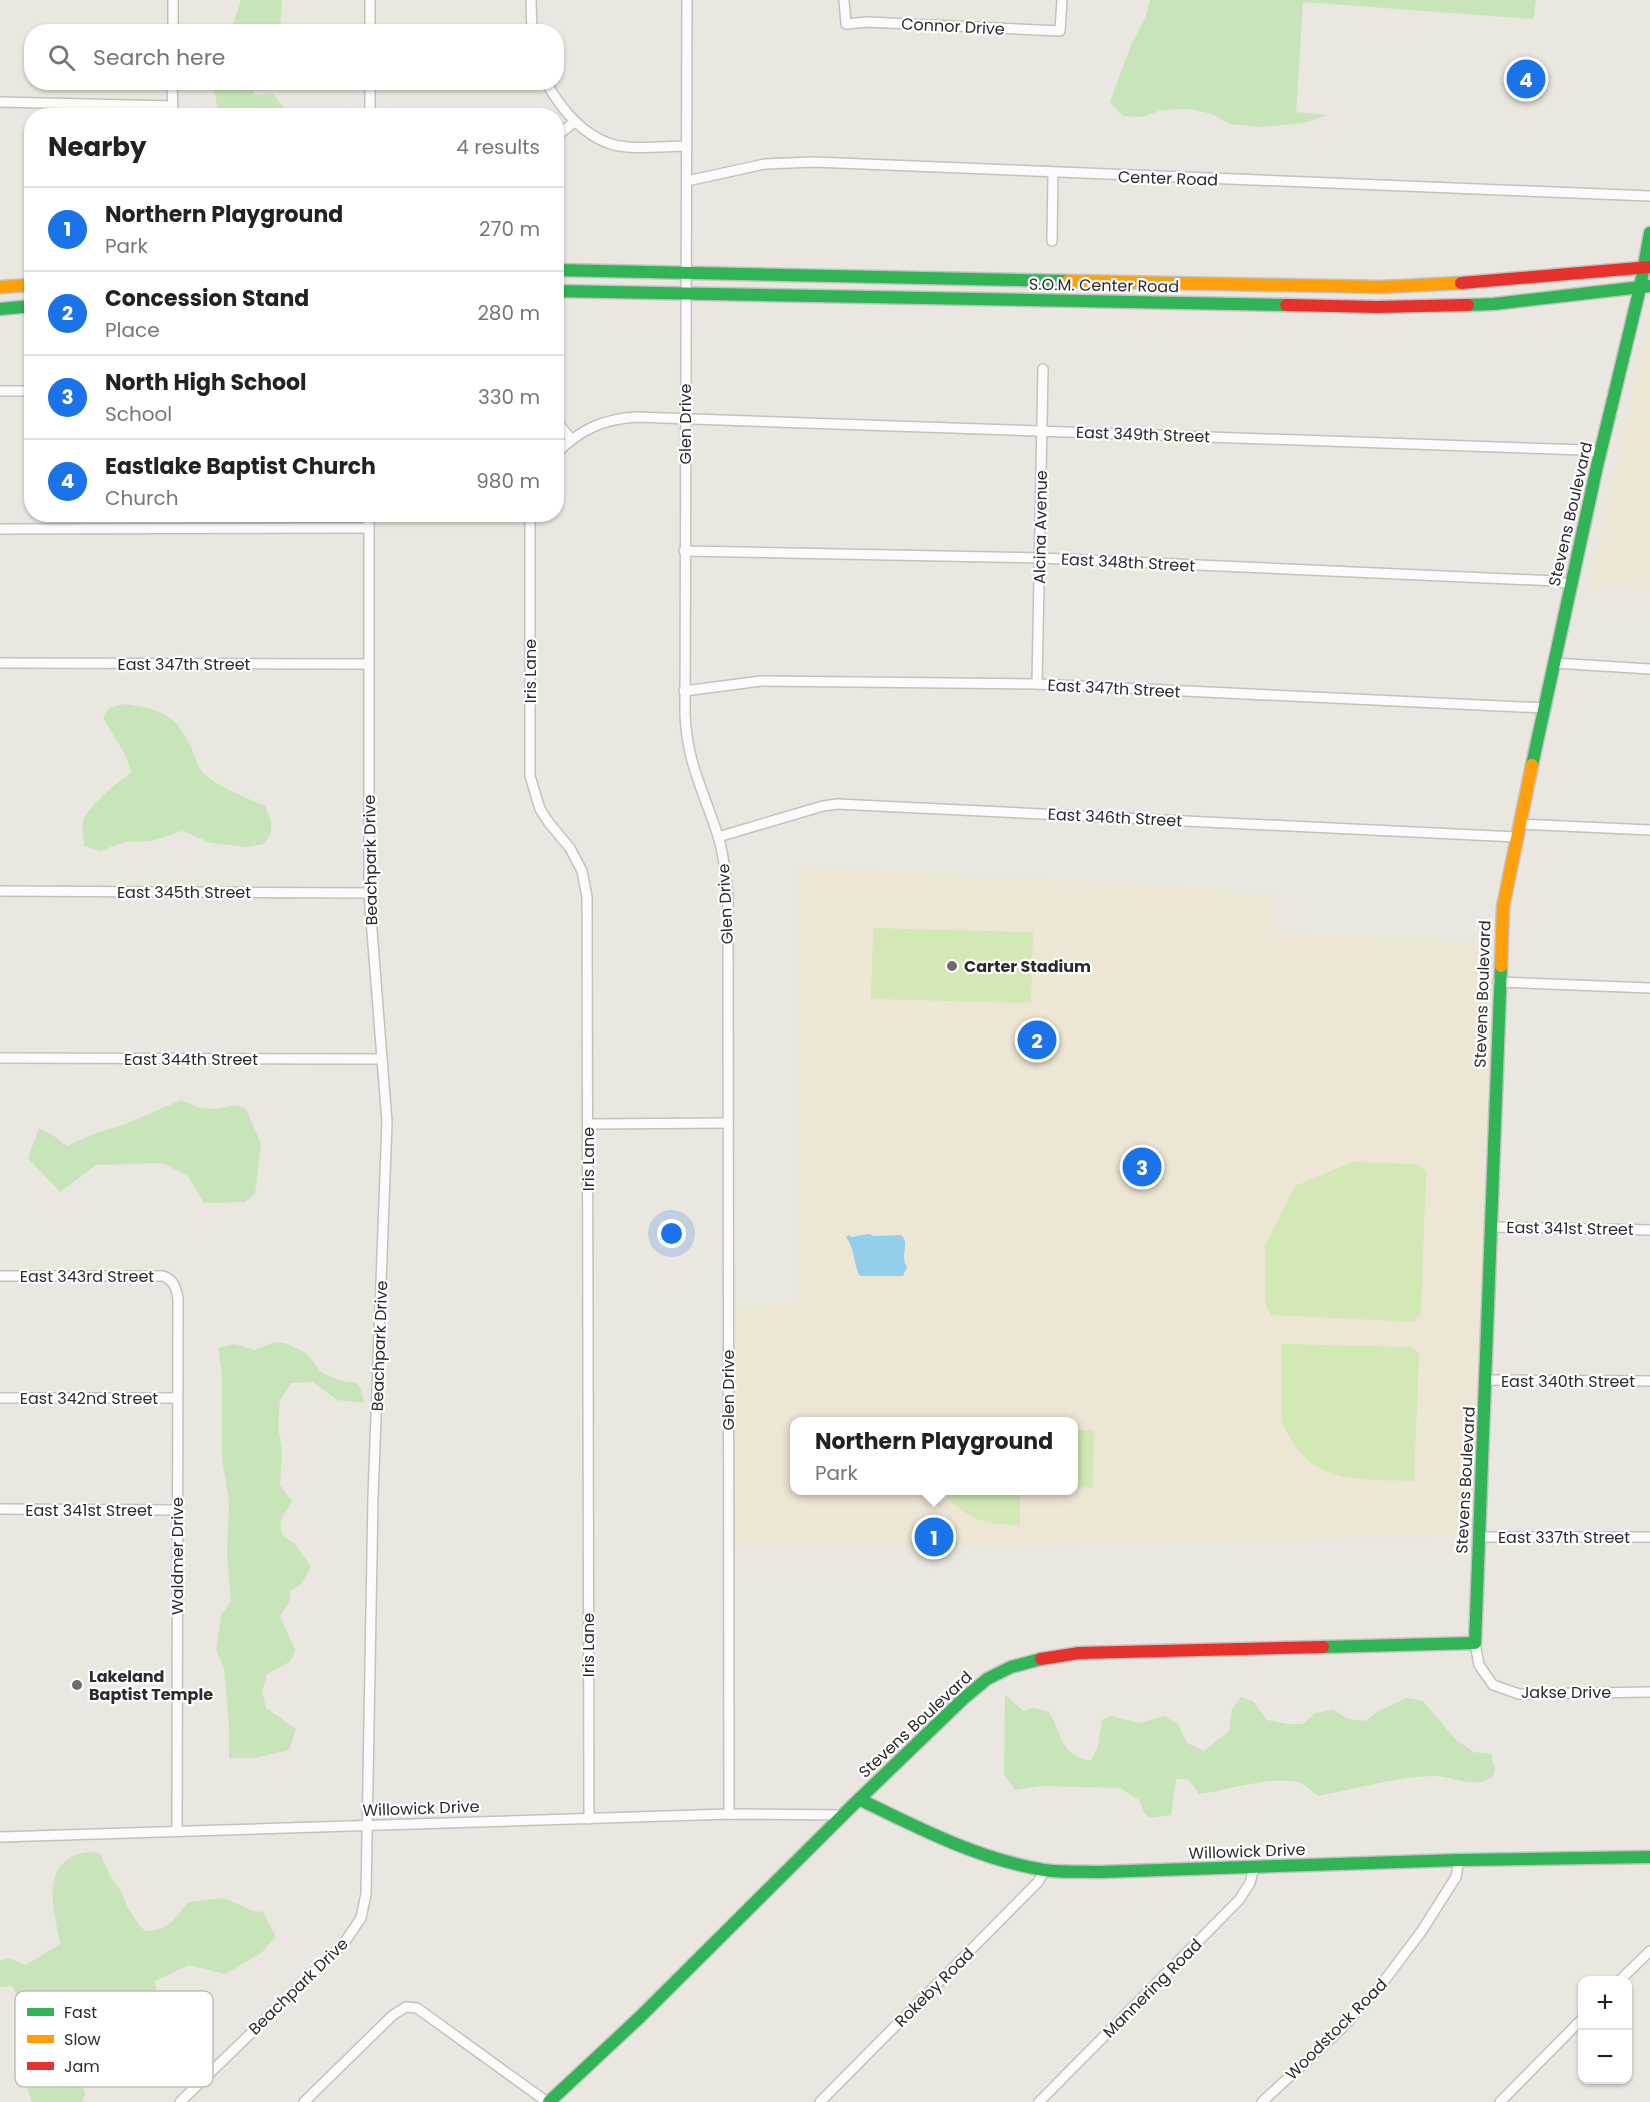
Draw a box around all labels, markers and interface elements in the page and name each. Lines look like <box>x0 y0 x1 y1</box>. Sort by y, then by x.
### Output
street label: Connor Drive <box>901 12 1005 41</box>
search box <box>24 24 564 90</box>
icon: search <box>45 41 78 74</box>
text: Search here <box>93 42 226 73</box>
pin: 4 <box>1506 56 1546 101</box>
text: Nearby <box>48 129 146 165</box>
text: 4 results <box>456 133 540 161</box>
street label: Center Road <box>1118 165 1218 192</box>
text: Northern Playground <box>105 199 343 230</box>
text: 1 <box>64 215 71 243</box>
text: 270 m <box>479 215 540 243</box>
text: Park <box>105 232 148 260</box>
street label: S.O.M. Center Road <box>1029 273 1179 298</box>
text: Concession Stand <box>105 283 309 314</box>
text: 2 <box>62 299 73 327</box>
text: 280 m <box>477 299 540 327</box>
text: Place <box>105 316 160 344</box>
text: North High School <box>105 367 307 398</box>
text: 3 <box>61 383 74 411</box>
text: 330 m <box>478 383 540 411</box>
street label: Glen Drive <box>674 383 697 464</box>
text: School <box>105 400 172 428</box>
street label: East 349th Street <box>1076 421 1211 448</box>
street label: Stevens Boulevard <box>1543 440 1598 589</box>
text: Eastlake Baptist Church <box>105 451 376 482</box>
text: 4 <box>61 467 74 495</box>
text: 980 m <box>476 467 540 495</box>
street label: Alcina Avenue <box>1028 470 1053 584</box>
text: Church <box>105 484 178 512</box>
street label: East 348th Street <box>1060 548 1196 578</box>
street label: Iris Lane <box>519 639 542 703</box>
street label: East 347th Street <box>118 653 251 676</box>
street label: East 347th Street <box>1047 674 1181 703</box>
street label: Beachpark Drive <box>358 794 383 926</box>
street label: East 346th Street <box>1047 803 1183 833</box>
street label: Glen Drive <box>712 863 739 945</box>
street label: East 345th Street <box>117 881 251 904</box>
street label: Stevens Boulevard <box>1468 920 1497 1068</box>
place label: Carter Stadium <box>964 955 1091 978</box>
marker: Carter Stadium <box>945 959 959 973</box>
pin: 2 <box>1018 1018 1056 1062</box>
street label: East 344th Street <box>124 1048 258 1071</box>
street label: Iris Lane <box>577 1127 600 1191</box>
pin: 3 <box>1122 1144 1162 1190</box>
street label: East 341st Street <box>1506 1216 1634 1241</box>
your location <box>657 1219 686 1248</box>
street label: East 343rd Street <box>20 1265 154 1288</box>
street label: Beachpark Drive <box>366 1280 393 1412</box>
street label: Glen Drive <box>717 1349 740 1430</box>
street label: East 340th Street <box>1501 1370 1635 1393</box>
street label: East 342nd Street <box>20 1387 158 1410</box>
street label: Stevens Boulevard <box>1450 1406 1481 1554</box>
popup <box>790 1417 1078 1495</box>
text: Northern Playground <box>815 1426 1053 1457</box>
text: Park <box>815 1459 858 1487</box>
street label: Waldmer Drive <box>166 1497 189 1615</box>
street label: East 341st Street <box>25 1499 153 1522</box>
pin: 1 <box>914 1514 954 1560</box>
street label: East 337th Street <box>1498 1526 1630 1549</box>
street label: Iris Lane <box>577 1613 600 1677</box>
place label: Lakeland Baptist Temple <box>89 1665 213 1706</box>
street label: Stevens Boulevard <box>854 1666 977 1783</box>
marker: Lakeland Baptist Temple <box>70 1678 84 1692</box>
street label: Jakse Drive <box>1521 1681 1611 1704</box>
street label: Willowick Drive <box>362 1795 480 1822</box>
street label: Willowick Drive <box>1188 1838 1306 1865</box>
street label: Beachpark Drive <box>243 1933 353 2040</box>
street label: Mannering Road <box>1098 1934 1207 2043</box>
street label: Rokeby Road <box>890 1943 979 2032</box>
street label: Woodstock Road <box>1280 1973 1392 2085</box>
map controls <box>1578 1976 1632 2084</box>
button: + <box>1578 1976 1632 2030</box>
legend <box>15 1991 213 2087</box>
text: Fast <box>64 2001 97 2024</box>
text: Slow <box>64 2028 101 2051</box>
button: − <box>1578 2030 1632 2084</box>
text: Jam <box>64 2055 100 2078</box>

